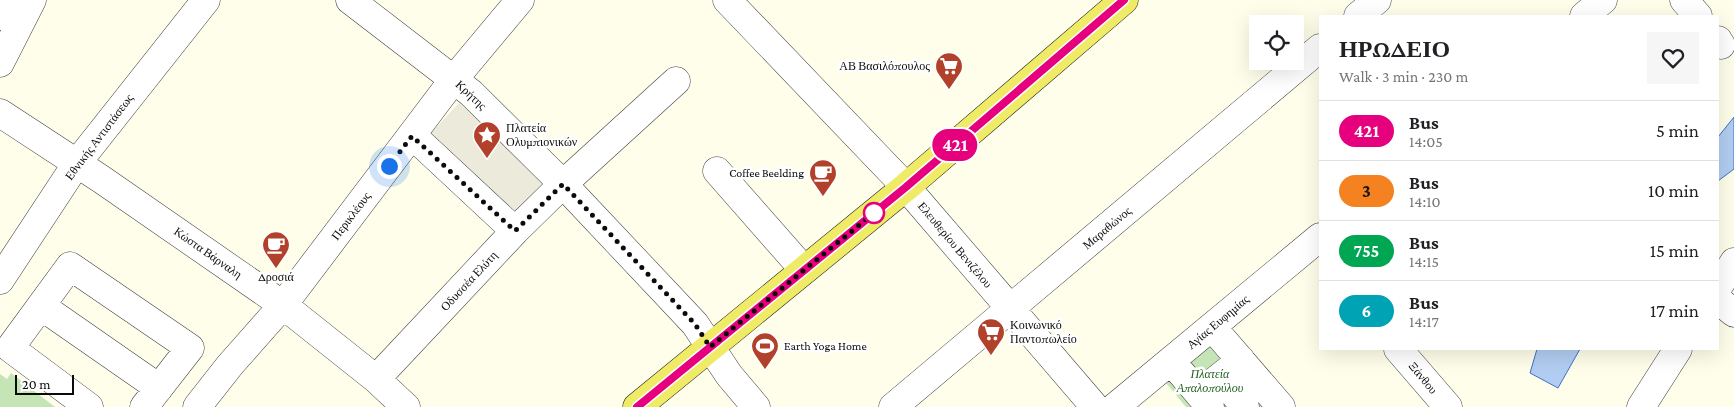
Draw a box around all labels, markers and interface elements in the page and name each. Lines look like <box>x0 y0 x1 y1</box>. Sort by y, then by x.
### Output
map controls <box>1249 15 1304 70</box>
button: locate <box>1249 15 1304 70</box>
button: heart <box>1647 32 1699 84</box>
text: ΗΡΩΔΕΙΟ <box>1339 35 1450 62</box>
supermarket icon: ΑΒ Βασιλόπουλος <box>934 51 964 90</box>
place label: ΑΒ Βασιλόπουλος <box>839 59 930 73</box>
text: Walk · 3 min · 230 m <box>1339 68 1468 85</box>
street label: Κρήτης <box>453 77 489 113</box>
street label: Εθνικής Αντιστάσεως <box>62 91 136 183</box>
text: Bus <box>1409 112 1439 133</box>
place icon: Πλατεία Ολυμπιονικών <box>472 120 502 159</box>
text: 5 min <box>1656 120 1699 141</box>
place label: Πλατεία Ολυμπιονικών <box>506 121 578 149</box>
text: 421 <box>1354 121 1379 141</box>
line badge: 421 <box>926 129 984 161</box>
text: 14:05 <box>1409 133 1443 150</box>
text: 421 <box>942 135 968 155</box>
your location <box>377 154 402 179</box>
cafe icon: Coffee Beelding <box>808 158 838 197</box>
place label: Coffee Beelding <box>729 166 804 180</box>
text: Bus <box>1409 172 1439 193</box>
text: 10 min <box>1648 180 1699 201</box>
text: 3 <box>1362 181 1371 201</box>
street label: Περικλέους <box>328 189 374 243</box>
text: 14:10 <box>1409 193 1441 210</box>
street label: Ελευθερίου Βενιζέλου <box>915 199 995 291</box>
unlabelled marker <box>863 202 885 224</box>
street label: Μαραθώνος <box>1080 203 1134 252</box>
street label: Κώστα Βάρναλη <box>171 224 245 282</box>
cafe icon: Δροσιά <box>261 230 291 269</box>
text: Bus <box>1409 232 1439 253</box>
text: 15 min <box>1650 240 1699 261</box>
text: 755 <box>1354 241 1379 261</box>
street label: Οδυσσέα Ελύτη <box>438 248 500 314</box>
text: 14:15 <box>1409 253 1439 270</box>
place label: Δροσιά <box>258 270 294 284</box>
street label: Αγίας Ευφημίας <box>1184 292 1252 352</box>
text: Bus <box>1409 292 1439 313</box>
text: 17 min <box>1650 300 1699 321</box>
text: 6 <box>1362 301 1371 321</box>
text: 14:17 <box>1409 313 1439 330</box>
supermarket icon: Κοινωνικό Παντοπωλείο <box>976 317 1006 356</box>
place label: Κοινωνικό Παντοπωλείο <box>1010 318 1077 346</box>
sports icon: Earth Yoga Home <box>750 331 780 370</box>
place label: Earth Yoga Home <box>784 339 867 353</box>
street label: Ξάνθου <box>1406 359 1440 397</box>
park label: Πλατεία Απαλοπούλου <box>1176 367 1244 395</box>
scale bar <box>15 372 74 395</box>
text: 20 m <box>22 376 50 392</box>

